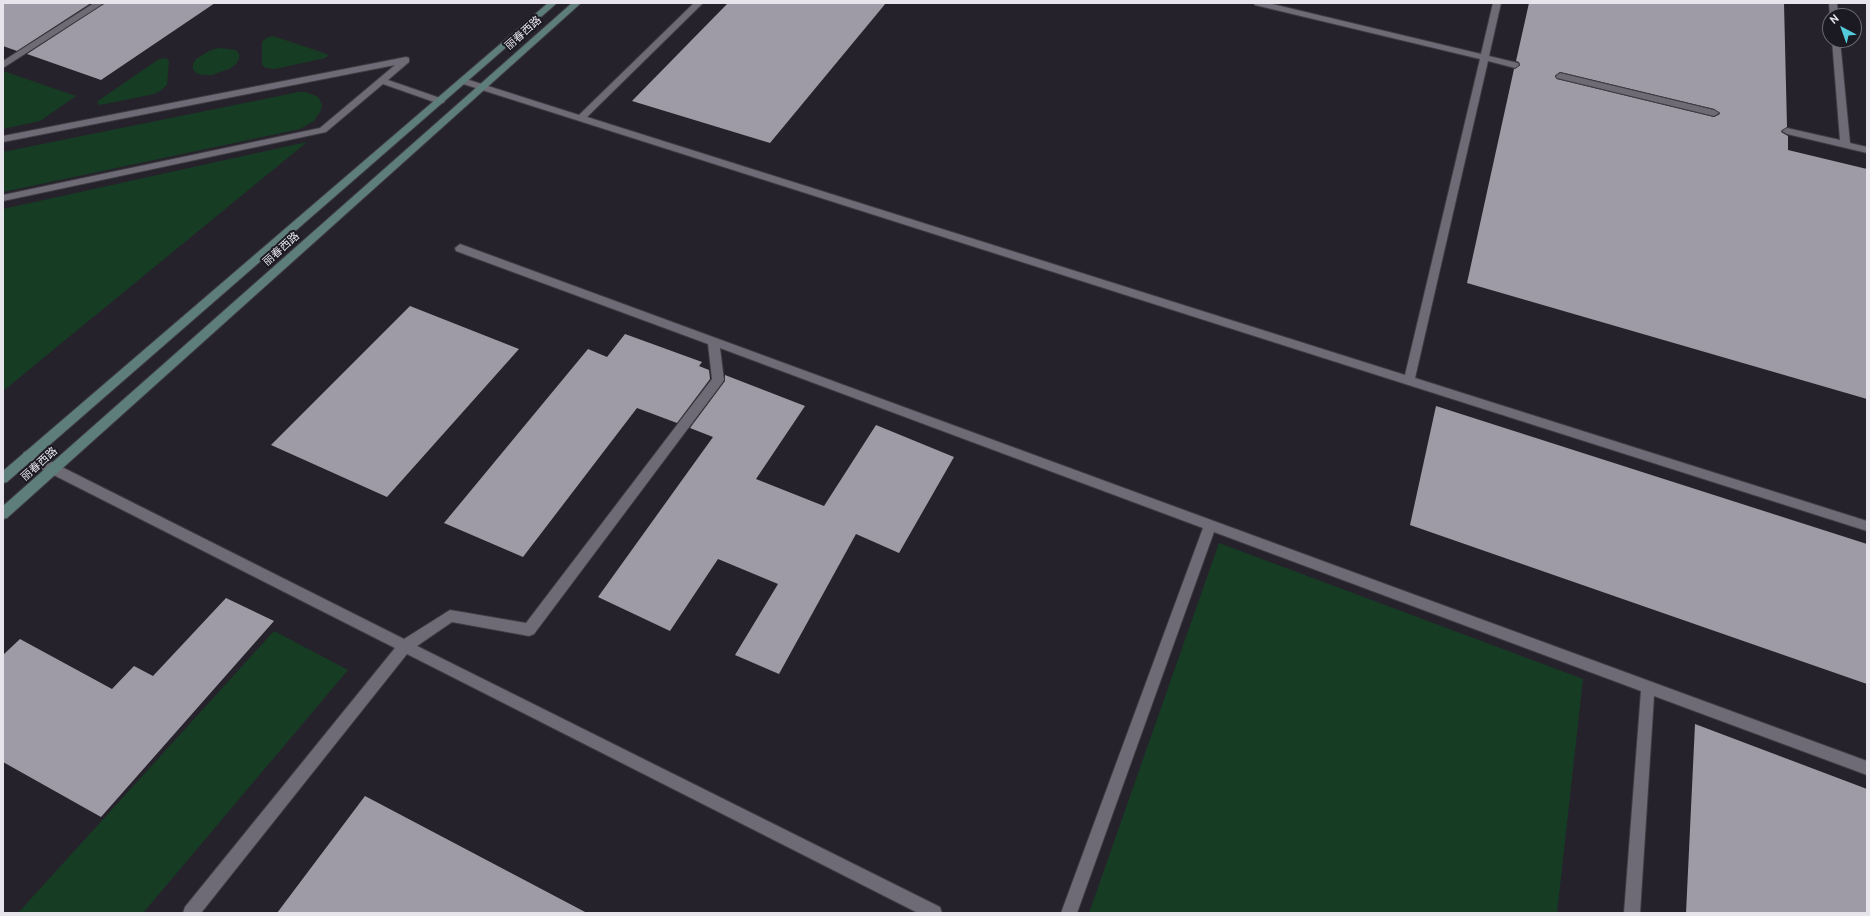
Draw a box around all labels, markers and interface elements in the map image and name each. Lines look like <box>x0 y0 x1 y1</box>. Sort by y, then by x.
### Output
north arrow <box>1822 8 1862 48</box>
text: N <box>1827 12 1842 28</box>
street label: 丽春西路 <box>503 14 545 54</box>
street label: 丽春西路 <box>261 230 303 270</box>
street label: 丽春西路 <box>19 445 61 485</box>

